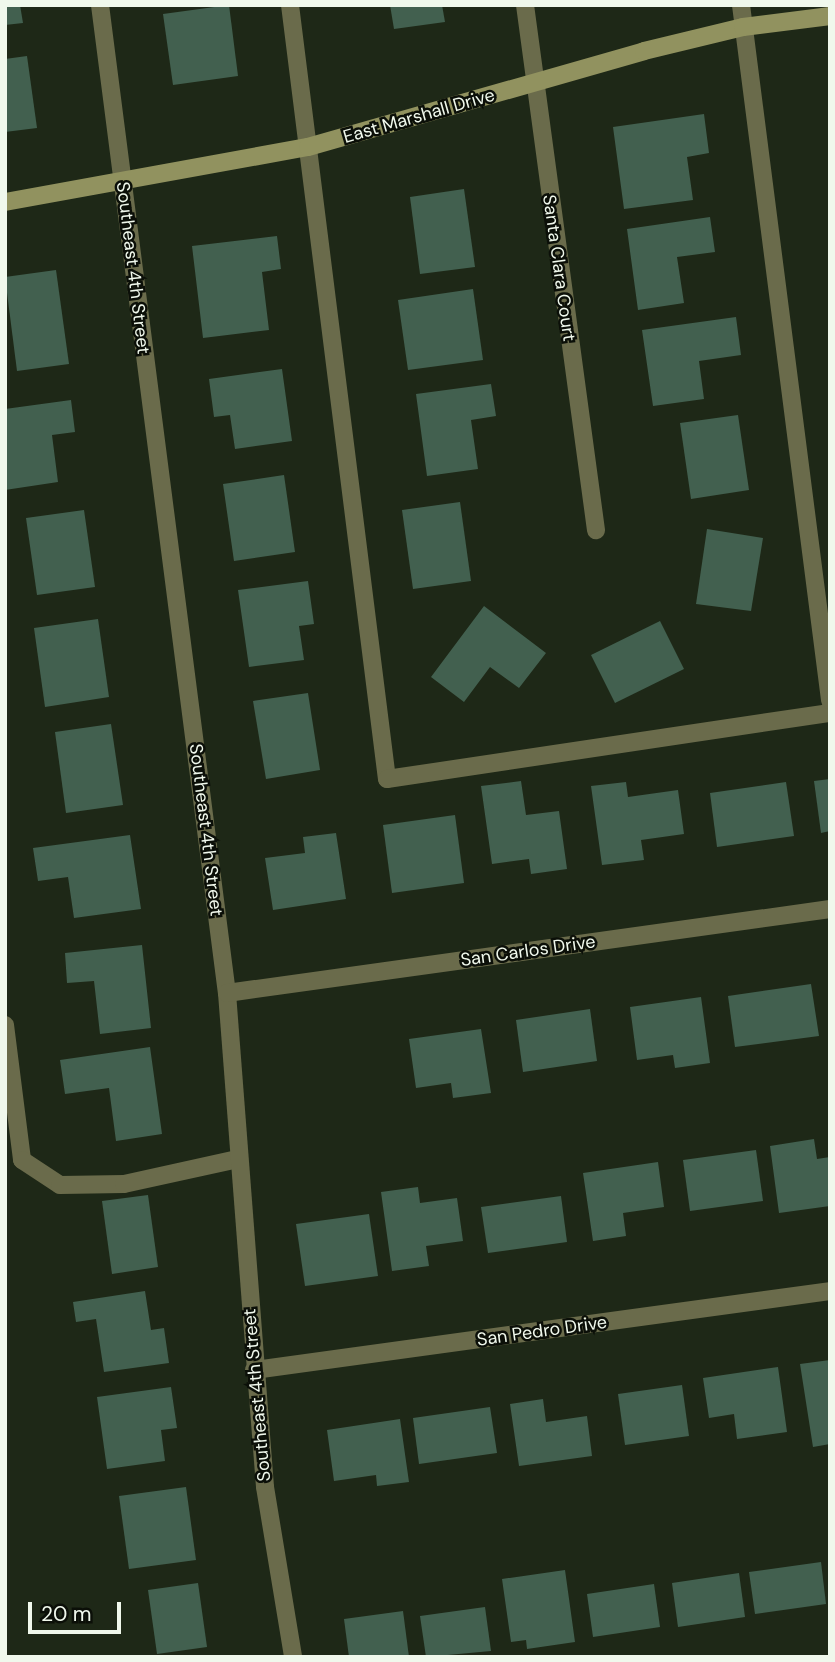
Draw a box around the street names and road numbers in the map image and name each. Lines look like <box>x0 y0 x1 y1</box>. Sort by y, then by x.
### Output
street label: East Marshall Drive <box>341 84 497 148</box>
street label: Southeast 4th Street <box>112 181 154 355</box>
street label: Santa Clara Court <box>538 193 580 343</box>
street label: Southeast 4th Street <box>185 743 227 917</box>
street label: San Carlos Drive <box>459 931 597 971</box>
street label: Southeast 4th Street <box>239 1308 275 1482</box>
street label: San Pedro Drive <box>476 1311 608 1351</box>

